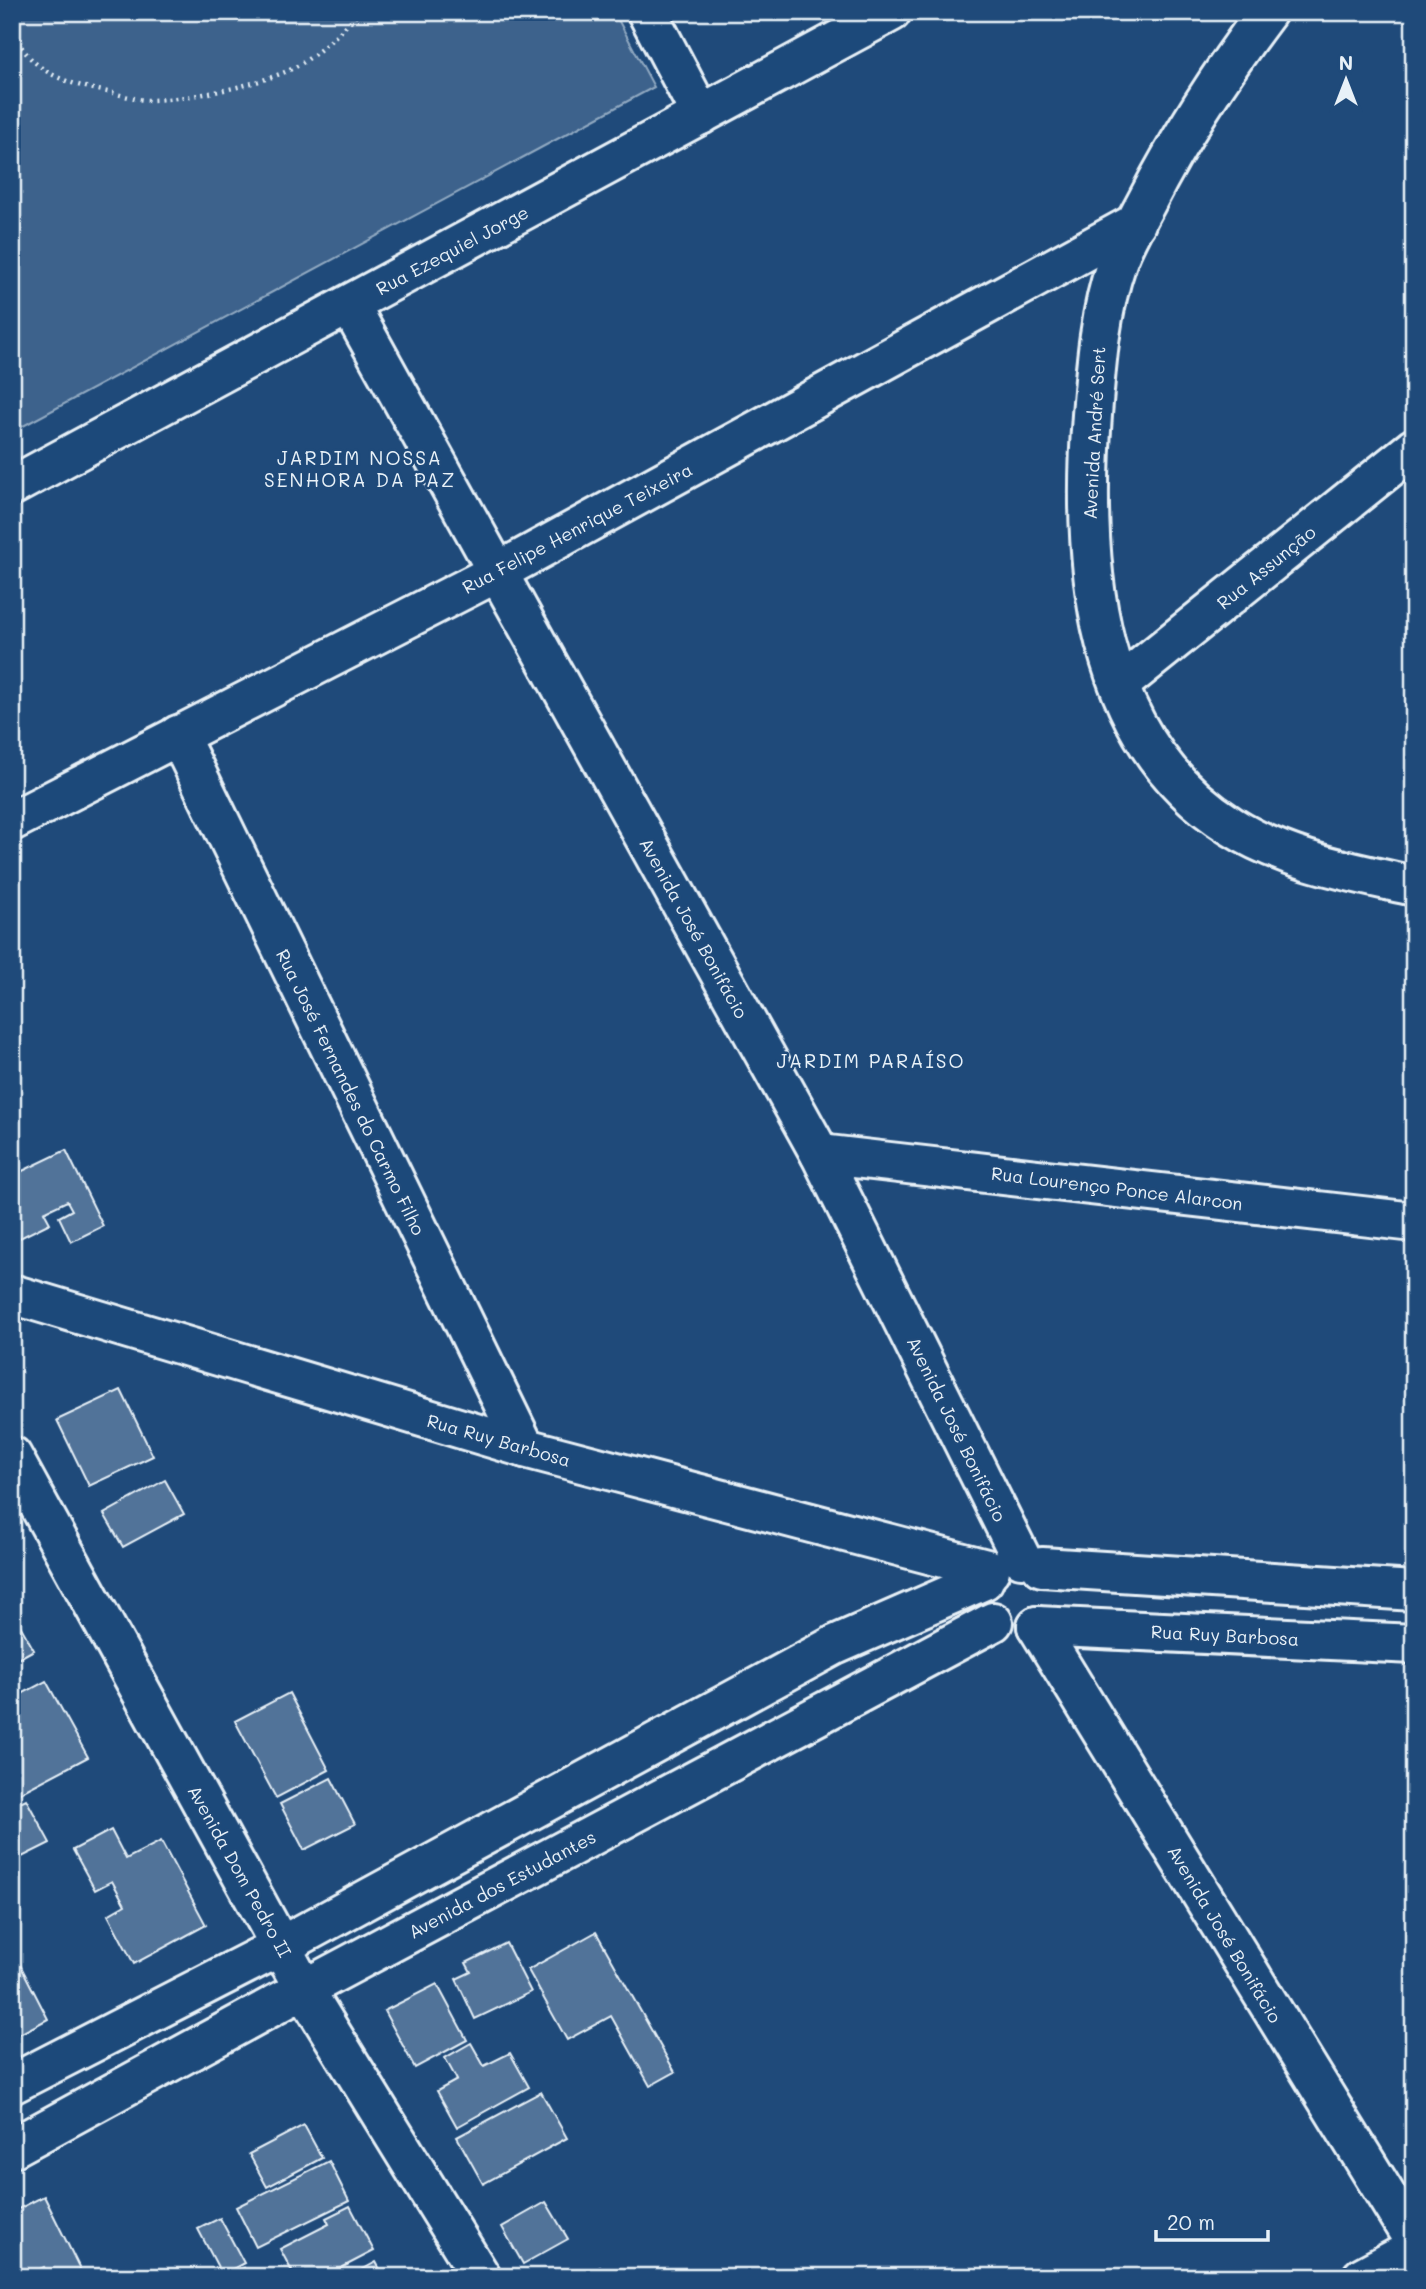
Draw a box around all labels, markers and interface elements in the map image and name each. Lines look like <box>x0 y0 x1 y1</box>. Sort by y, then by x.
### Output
north arrow <box>1310 46 1380 116</box>
text: N <box>1339 50 1353 75</box>
street label: Rua Ezequiel Jorge <box>372 200 532 300</box>
street label: Avenida André Sert <box>1077 346 1111 520</box>
district label: JARDIM NOSSA SENHORA DA PAZ <box>264 445 456 492</box>
street label: Rua Felipe Henrique Teixeira <box>458 457 696 599</box>
street label: Rua Assunção <box>1212 520 1321 614</box>
street label: Avenida José Bonifácio <box>634 833 754 1023</box>
street label: Rua José Fernandes do Carmo Filho <box>271 945 431 1239</box>
district label: JARDIM PARAÍSO <box>777 1048 966 1073</box>
street label: Rua Lourenço Ponce Alarcon <box>990 1161 1244 1215</box>
street label: Avenida José Bonifácio <box>902 1333 1012 1526</box>
street label: Rua Ruy Barbosa <box>424 1408 574 1472</box>
street label: Rua Ruy Barbosa <box>1150 1619 1300 1651</box>
street label: Avenida Dom Pedro II <box>183 1781 297 1961</box>
street label: Avenida dos Estudantes <box>404 1824 600 1944</box>
street label: Avenida José Bonifácio <box>1162 1841 1288 2027</box>
scale bar <box>1156 2198 1268 2242</box>
text: 20 m <box>1167 2208 1215 2235</box>

